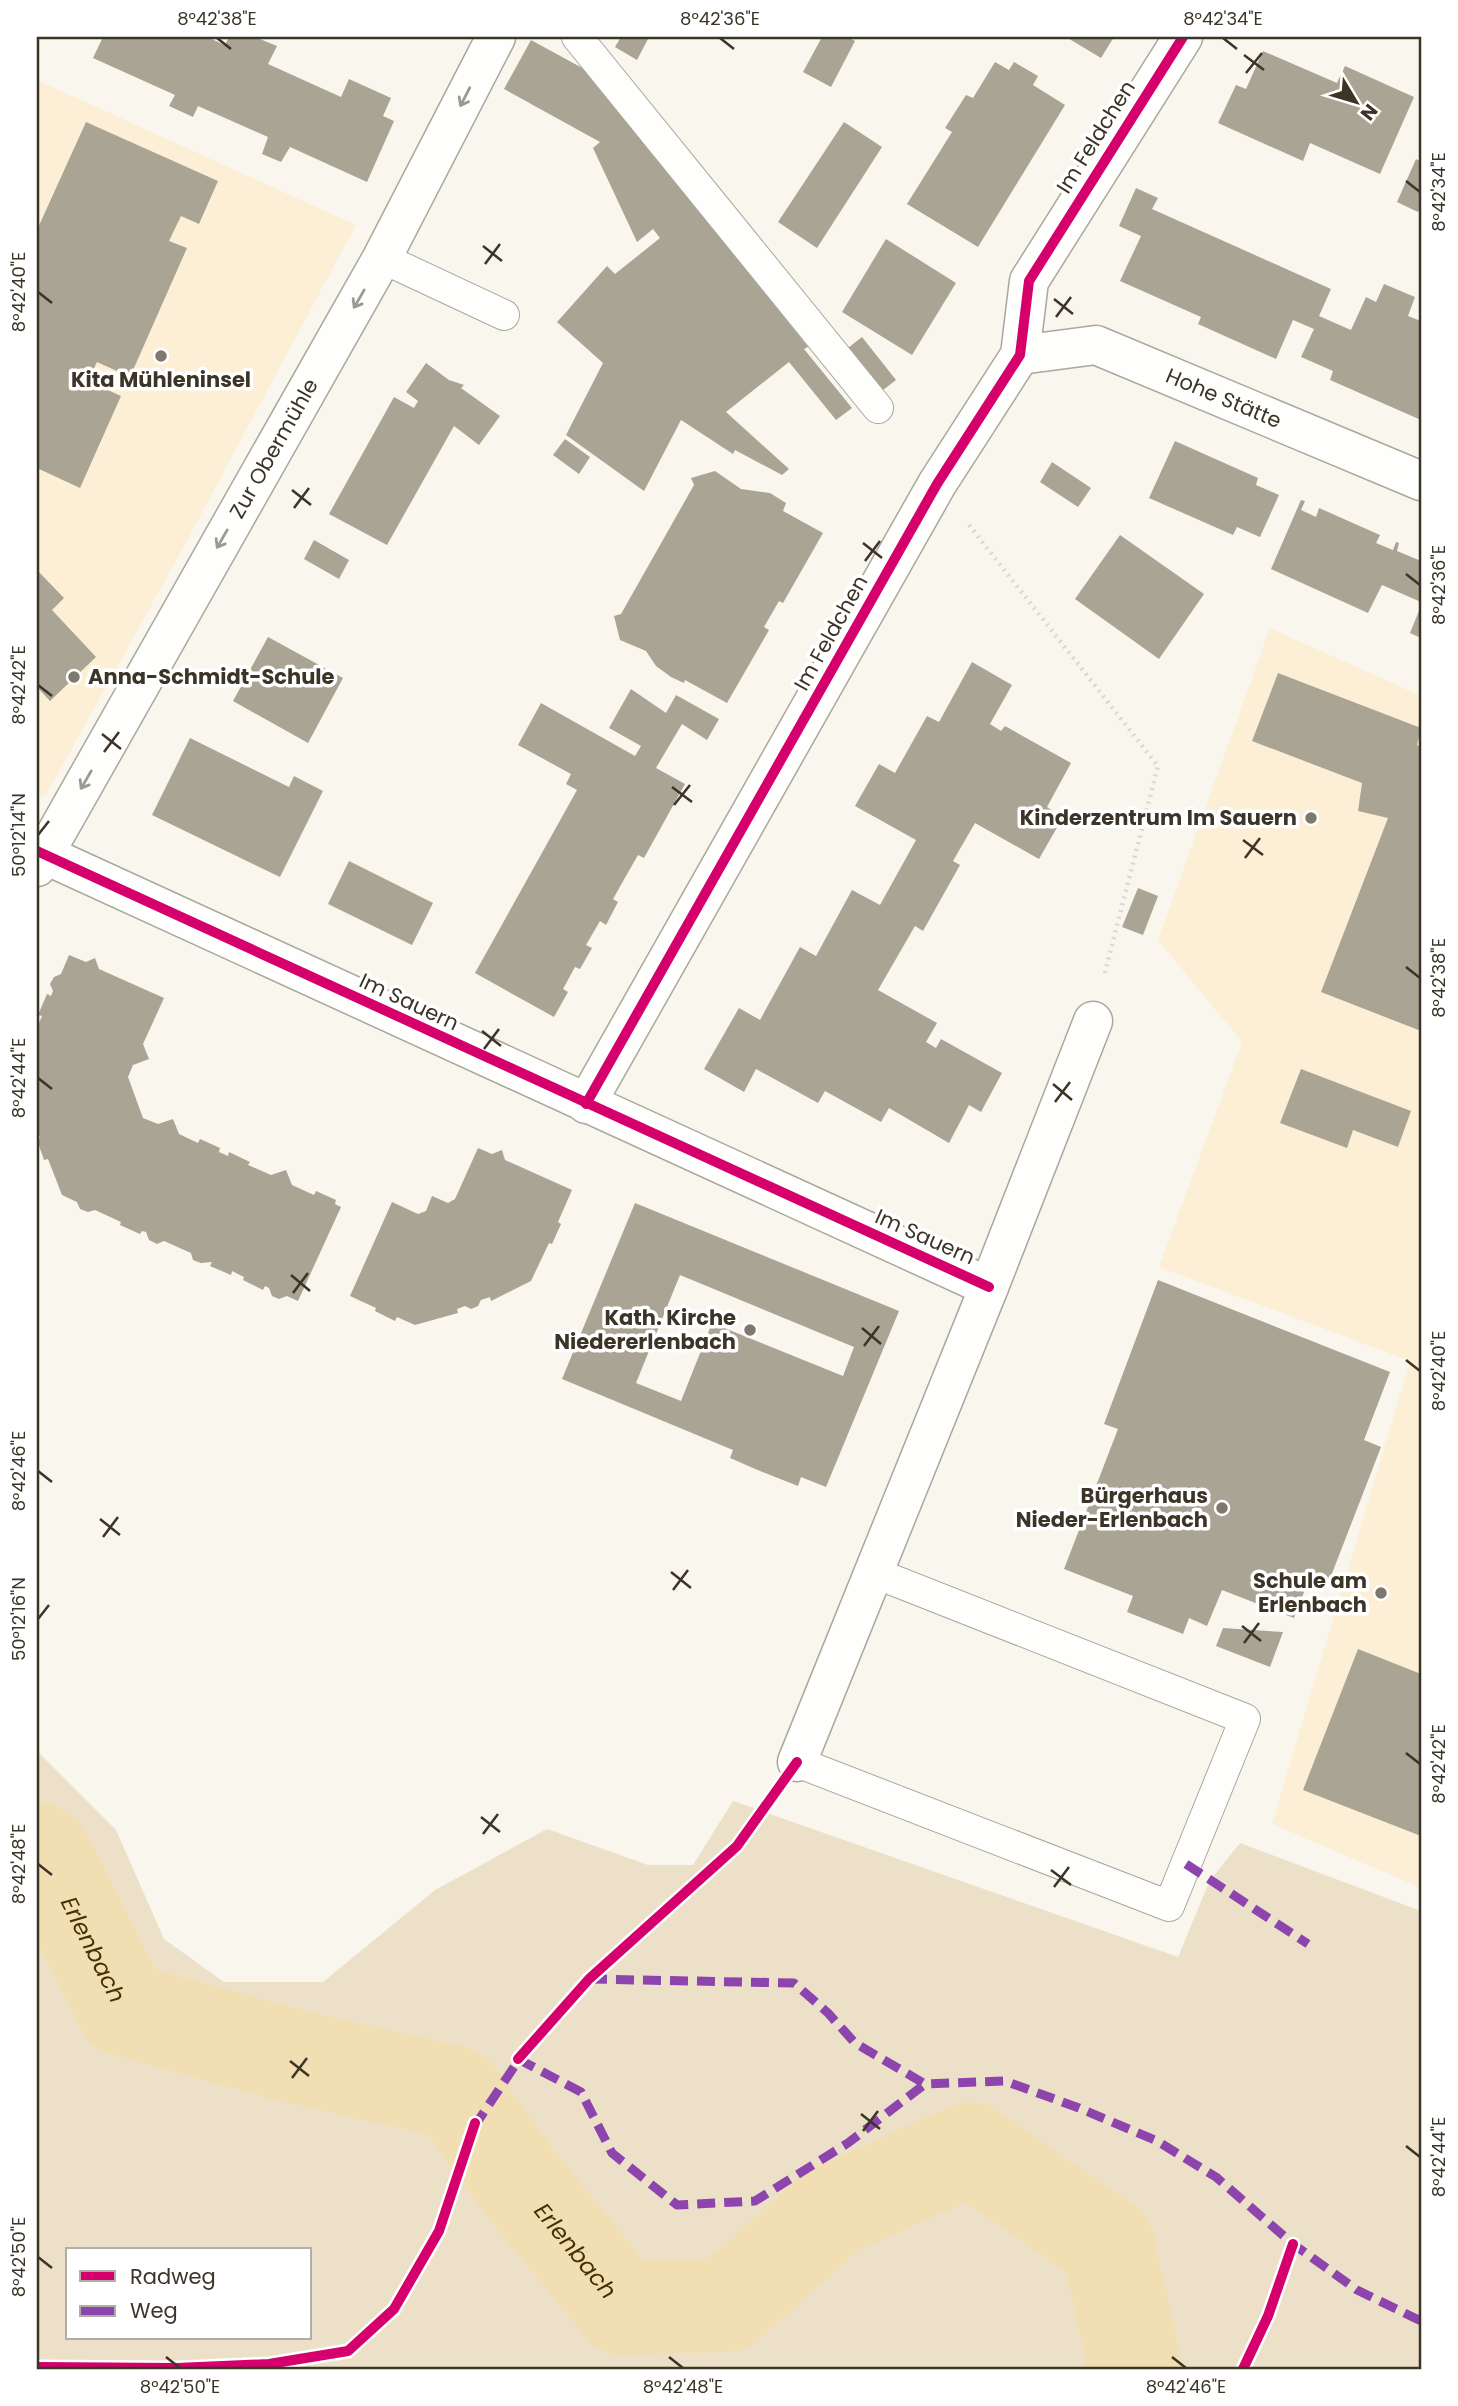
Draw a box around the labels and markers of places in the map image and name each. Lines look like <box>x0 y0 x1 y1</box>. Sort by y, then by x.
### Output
marker: Kita Mühleninsel <box>153 348 169 364</box>
place label: Kita Mühleninsel <box>71 365 251 394</box>
place label: Anna-Schmidt-Schule <box>88 662 335 691</box>
marker: Anna-Schmidt-Schule <box>66 669 82 685</box>
place label: Kinderzentrum Im Sauern <box>1020 803 1297 832</box>
marker: Kinderzentrum Im Sauern <box>1303 810 1319 826</box>
place label: Kath. Kirche Niedererlenbach <box>554 1303 736 1356</box>
marker: Kath. Kirche Niedererlenbach <box>742 1322 758 1338</box>
place label: Bürgerhaus Nieder-Erlenbach <box>1016 1481 1208 1534</box>
marker: Bürgerhaus Nieder-Erlenbach <box>1214 1500 1230 1516</box>
place label: Schule am Erlenbach <box>1253 1566 1367 1619</box>
marker: Schule am Erlenbach <box>1373 1585 1389 1601</box>

